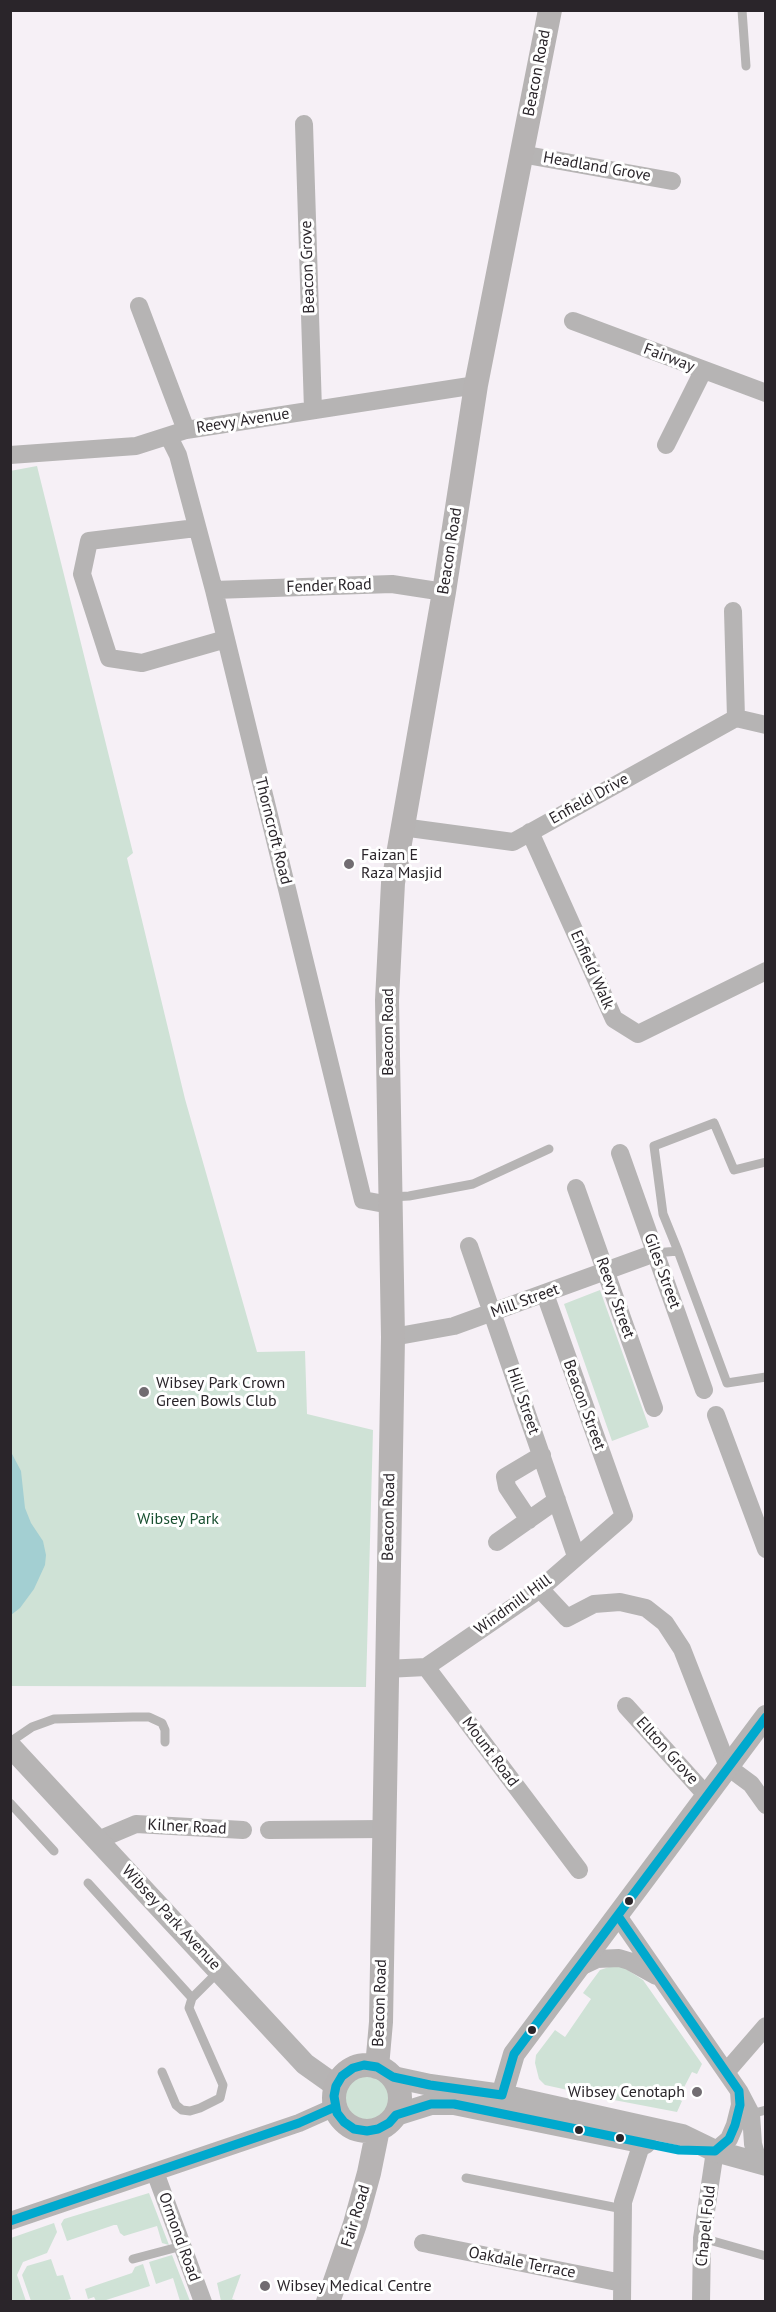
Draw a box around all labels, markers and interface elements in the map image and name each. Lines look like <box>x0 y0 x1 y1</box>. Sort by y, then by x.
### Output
street label: Beacon Road <box>519 28 555 118</box>
street label: Headland Grove <box>542 148 652 186</box>
street label: Beacon Grove <box>297 220 319 314</box>
street label: Fairway <box>641 340 697 376</box>
street label: Reevy Avenue <box>195 404 291 438</box>
street label: Beacon Road <box>434 506 466 596</box>
street label: Fender Road <box>286 575 372 597</box>
street label: Enfield Drive <box>546 769 632 829</box>
street label: Thorncroft Road <box>250 775 296 887</box>
place label: Faizan E Raza Masjid <box>361 845 442 883</box>
marker: Faizan E Raza Masjid <box>342 857 356 871</box>
street label: Enfield Walk <box>566 927 618 1013</box>
street label: Beacon Road <box>378 988 398 1076</box>
street label: Giles Street <box>640 1231 684 1311</box>
street label: Reevy Street <box>591 1255 639 1341</box>
street label: Mill Street <box>488 1280 562 1322</box>
street label: Beacon Street <box>559 1357 609 1453</box>
street label: Hill Street <box>503 1365 543 1437</box>
place label: Wibsey Park Crown Green Bowls Club <box>156 1373 285 1411</box>
marker: Wibsey Park Crown Green Bowls Club <box>137 1385 151 1399</box>
street label: Beacon Road <box>379 1473 399 1561</box>
park label: Wibsey Park <box>137 1509 219 1529</box>
street label: Windmill Hill <box>471 1571 555 1639</box>
street label: Mount Road <box>458 1713 522 1791</box>
street label: Ellton Grove <box>632 1713 702 1789</box>
street label: Kilner Road <box>147 1815 227 1839</box>
street label: Wibsey Park Avenue <box>118 1862 224 1974</box>
unlabelled marker <box>623 1895 635 1907</box>
street label: Beacon Road <box>369 1959 391 2047</box>
unlabelled marker <box>526 2024 538 2036</box>
place label: Wibsey Cenotaph <box>568 2082 685 2102</box>
marker: Wibsey Cenotaph <box>690 2085 704 2099</box>
unlabelled marker <box>573 2124 585 2136</box>
unlabelled marker <box>614 2132 626 2144</box>
street label: Fair Road <box>337 2183 375 2249</box>
street label: Chapel Fold <box>692 2184 720 2268</box>
street label: Ormond Road <box>154 2190 204 2284</box>
street label: Oakdale Terrace <box>467 2243 577 2283</box>
place label: Wibsey Medical Centre <box>277 2276 432 2296</box>
marker: Wibsey Medical Centre <box>258 2279 272 2293</box>

